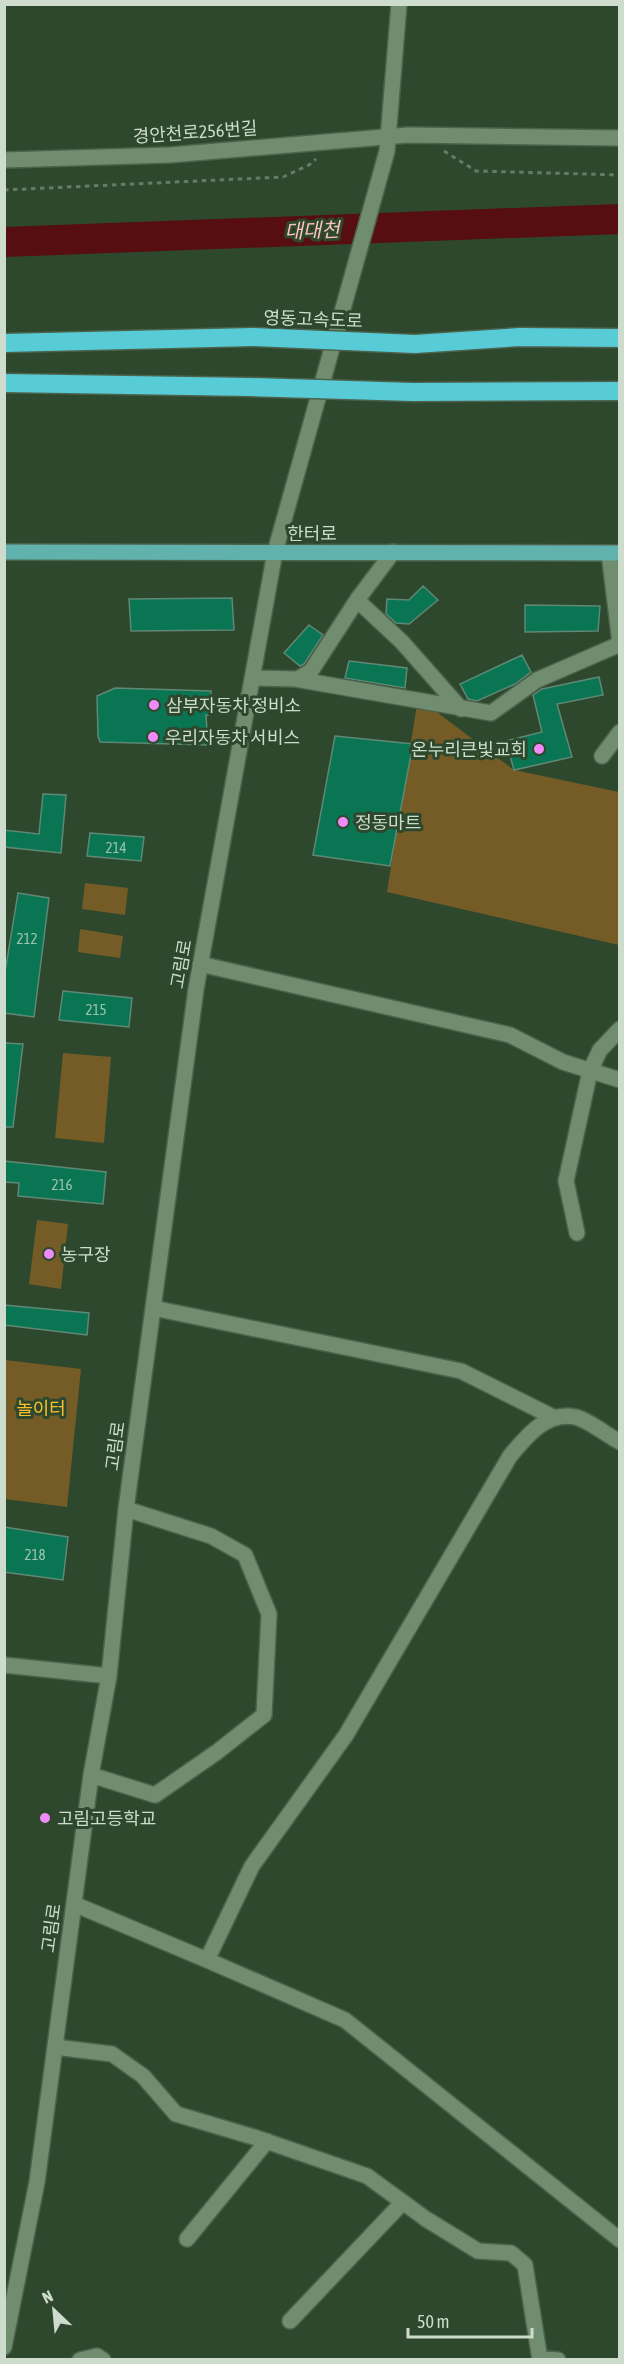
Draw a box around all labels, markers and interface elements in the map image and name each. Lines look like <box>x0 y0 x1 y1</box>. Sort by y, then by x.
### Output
street label: 경안천로256번길 <box>132 117 258 147</box>
water label: 대대천 <box>284 217 343 242</box>
street label: 영동고속도로 <box>263 307 363 331</box>
street label: 한터로 <box>287 523 337 544</box>
place label: 삼부자동차 정비소 <box>166 695 301 716</box>
marker: 삼부자동차 정비소 <box>147 698 161 712</box>
place label: 우리자동차 서비스 <box>165 727 300 748</box>
marker: 우리자동차 서비스 <box>146 730 160 744</box>
place label: 온누리큰빛교회 <box>411 739 527 760</box>
marker: 온누리큰빛교회 <box>532 742 546 756</box>
place label: 정동마트 <box>355 812 421 833</box>
marker: 정동마트 <box>336 815 350 829</box>
house number: 214 <box>105 839 127 856</box>
house number: 212 <box>16 930 38 947</box>
street label: 고림로 <box>166 938 196 990</box>
house number: 215 <box>85 1001 107 1018</box>
house number: 216 <box>51 1176 73 1193</box>
place label: 농구장 <box>61 1244 111 1265</box>
marker: 농구장 <box>42 1247 56 1261</box>
park label: 놀이터 <box>16 1398 66 1419</box>
street label: 고림로 <box>101 1420 129 1472</box>
house number: 218 <box>24 1546 46 1563</box>
place label: 고림고등학교 <box>57 1808 156 1829</box>
marker: 고림고등학교 <box>38 1811 52 1825</box>
street label: 고림로 <box>37 1902 65 1954</box>
north arrow <box>24 2280 84 2340</box>
text: N <box>39 2286 56 2307</box>
scale bar <box>408 2301 532 2339</box>
text: 50 m <box>417 2311 449 2332</box>

